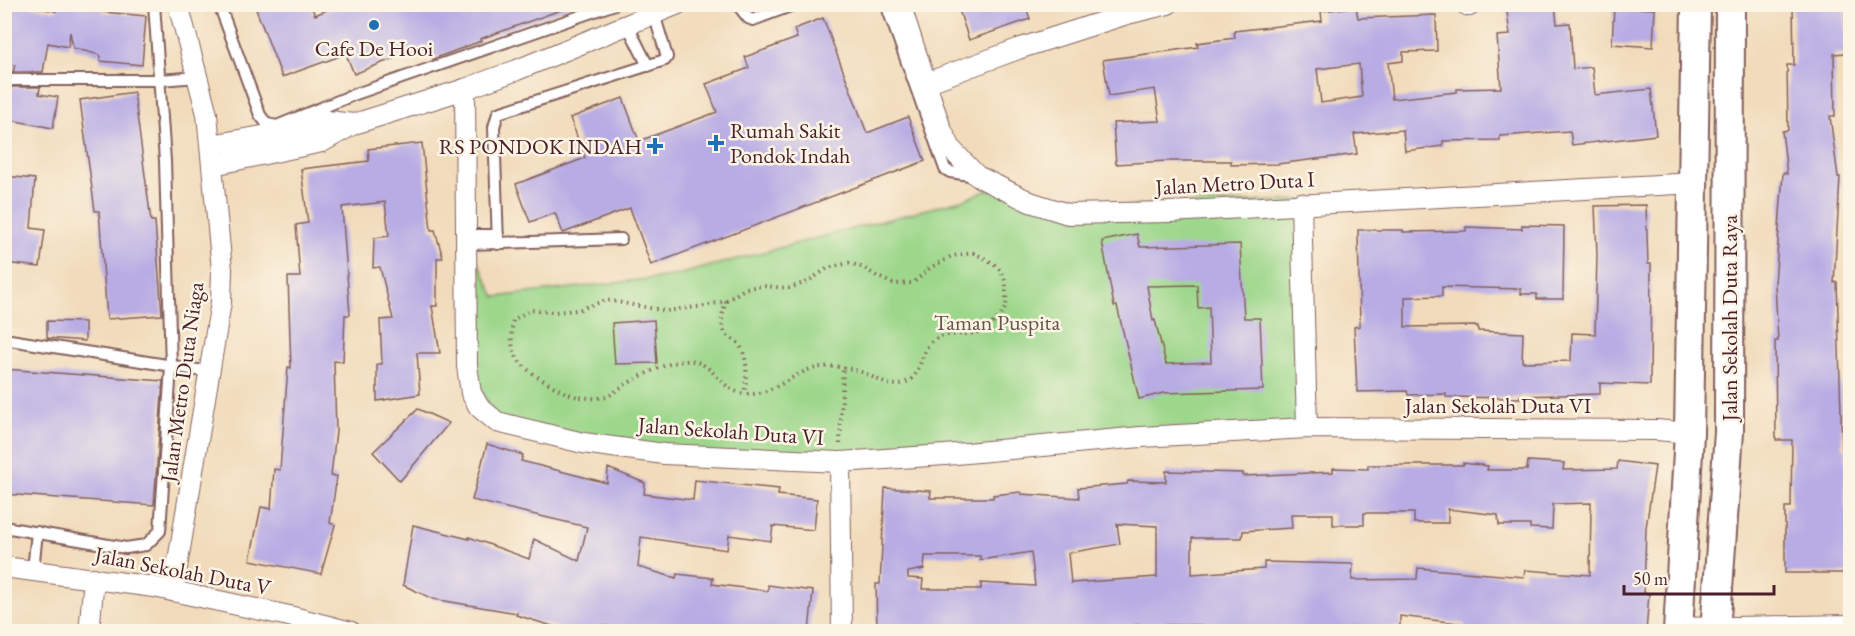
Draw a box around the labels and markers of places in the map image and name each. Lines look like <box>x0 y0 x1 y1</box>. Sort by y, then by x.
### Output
marker: Cafe De Hooi <box>367 18 381 32</box>
place label: Cafe De Hooi <box>315 34 433 63</box>
place label: Rumah Sakit Pondok Indah <box>730 116 850 170</box>
place label: RS PONDOK INDAH <box>439 132 642 161</box>
marker: Rumah Sakit Pondok Indah <box>707 134 725 152</box>
marker: RS PONDOK INDAH <box>646 137 664 155</box>

